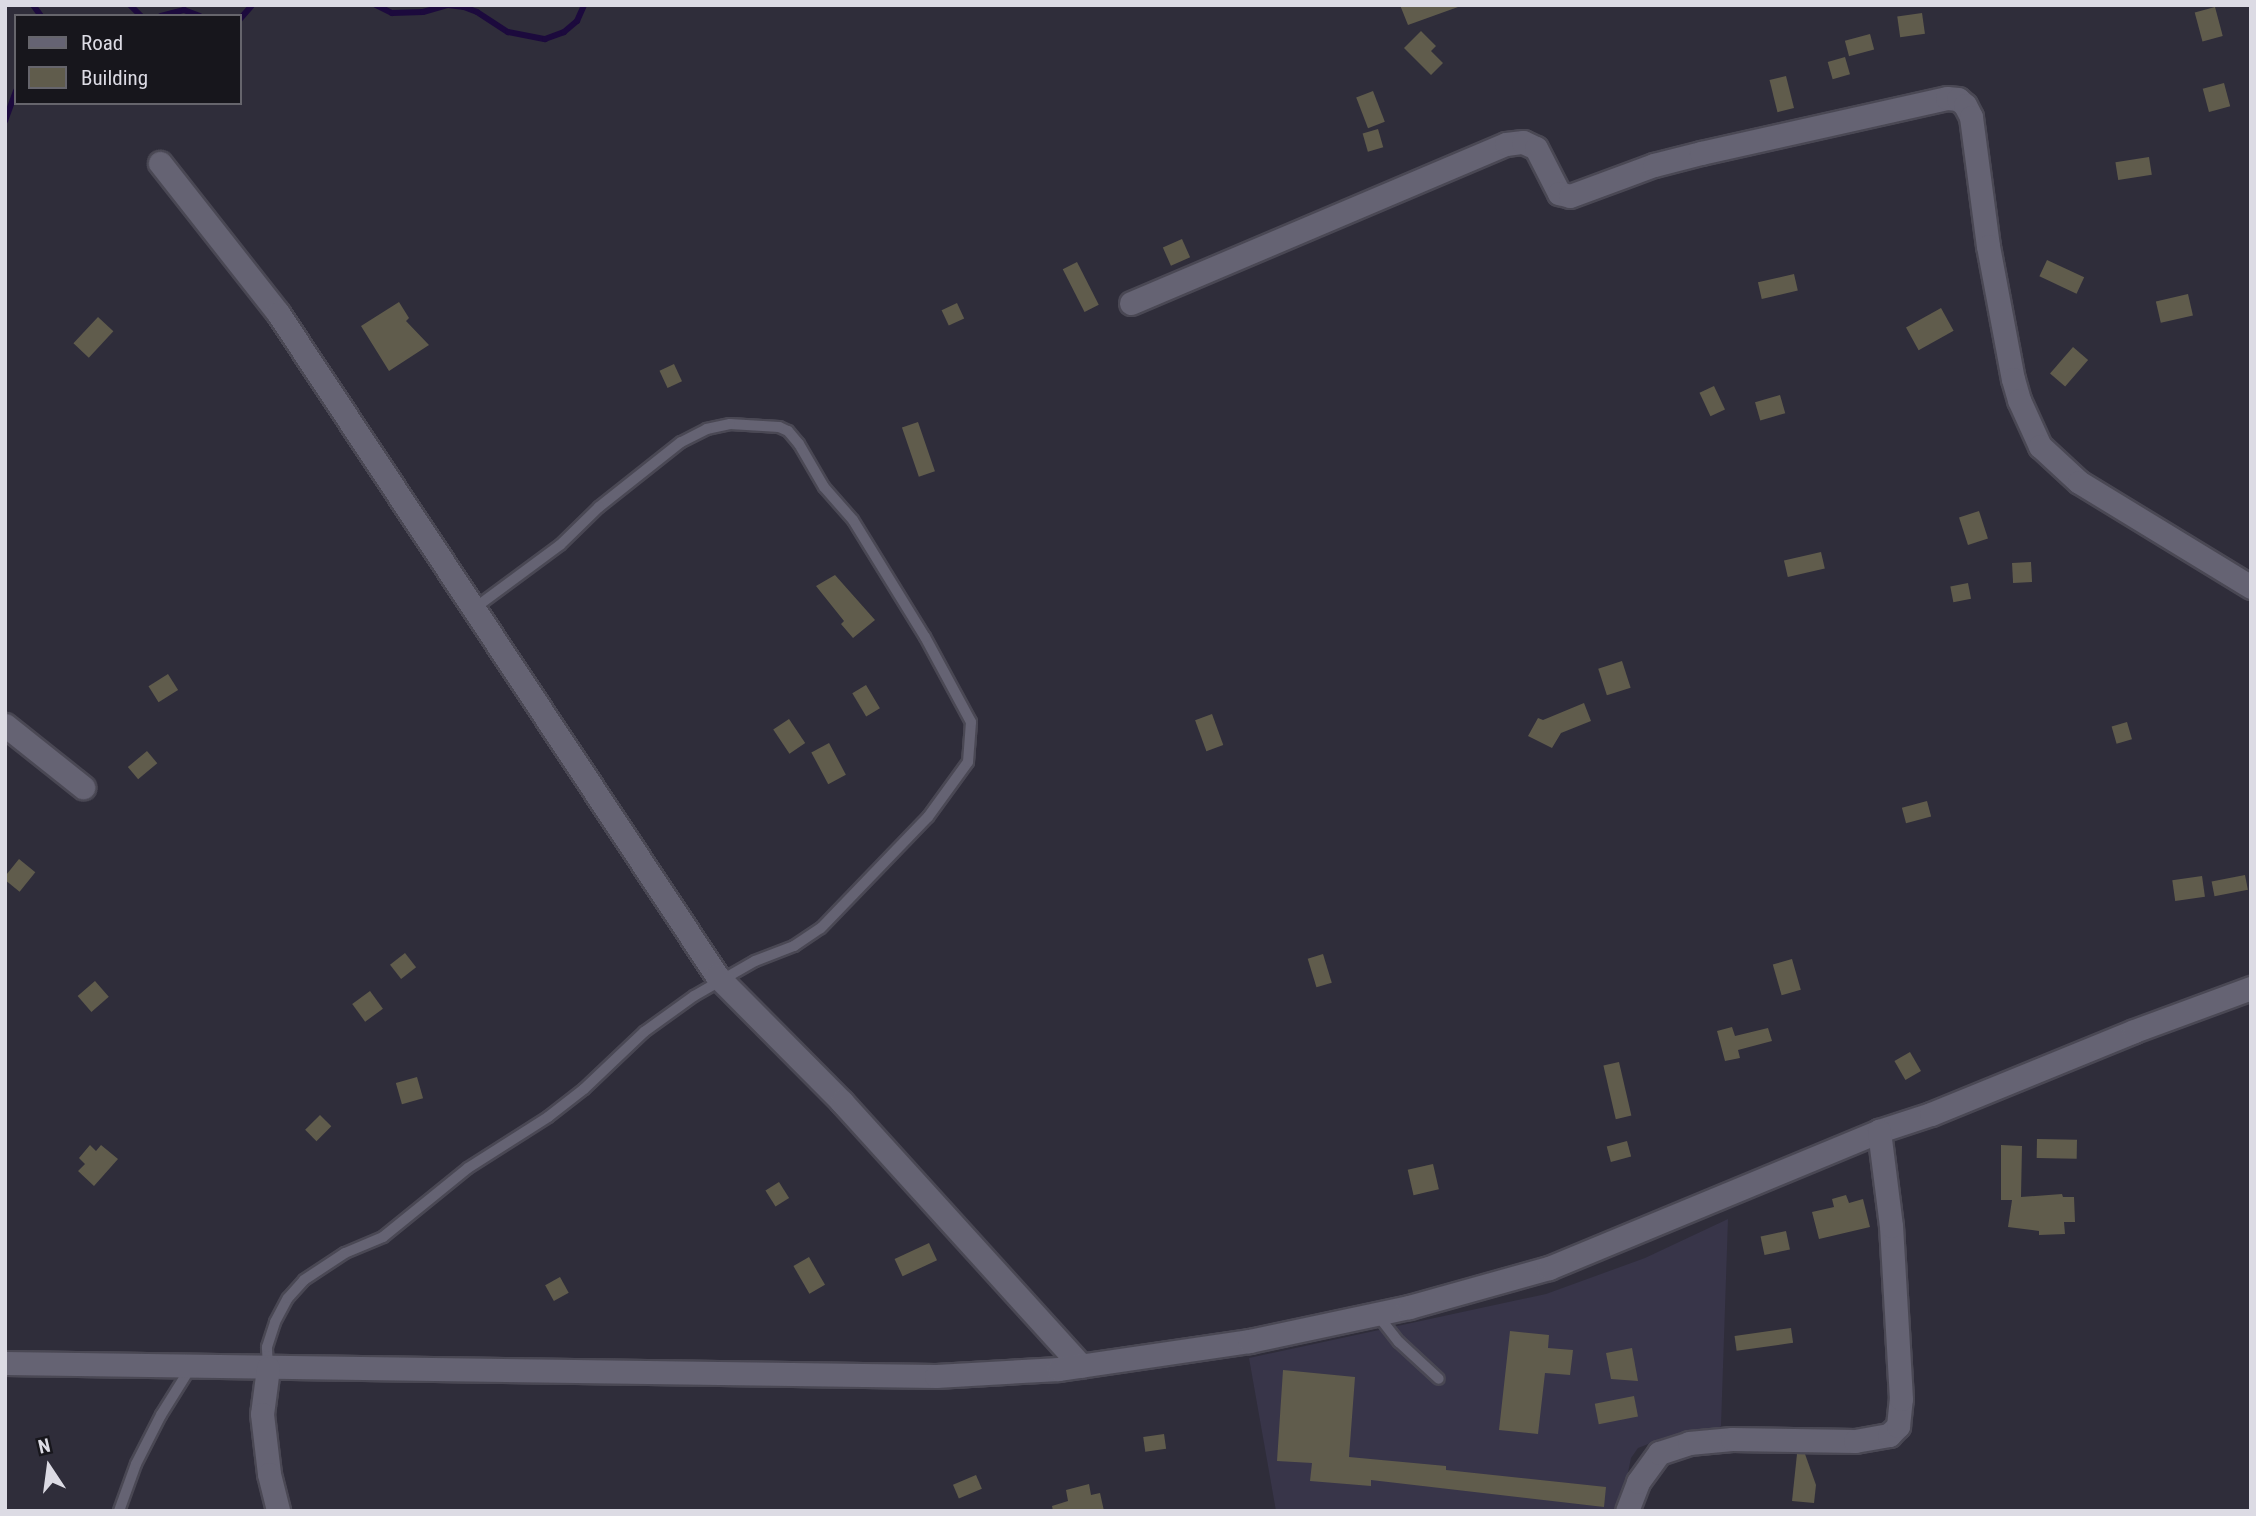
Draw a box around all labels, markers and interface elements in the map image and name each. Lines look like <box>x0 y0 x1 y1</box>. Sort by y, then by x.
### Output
legend <box>14 14 242 105</box>
text: Road <box>81 31 123 55</box>
text: Building <box>81 66 148 90</box>
north arrow <box>14 1432 84 1502</box>
text: N <box>36 1434 52 1459</box>

